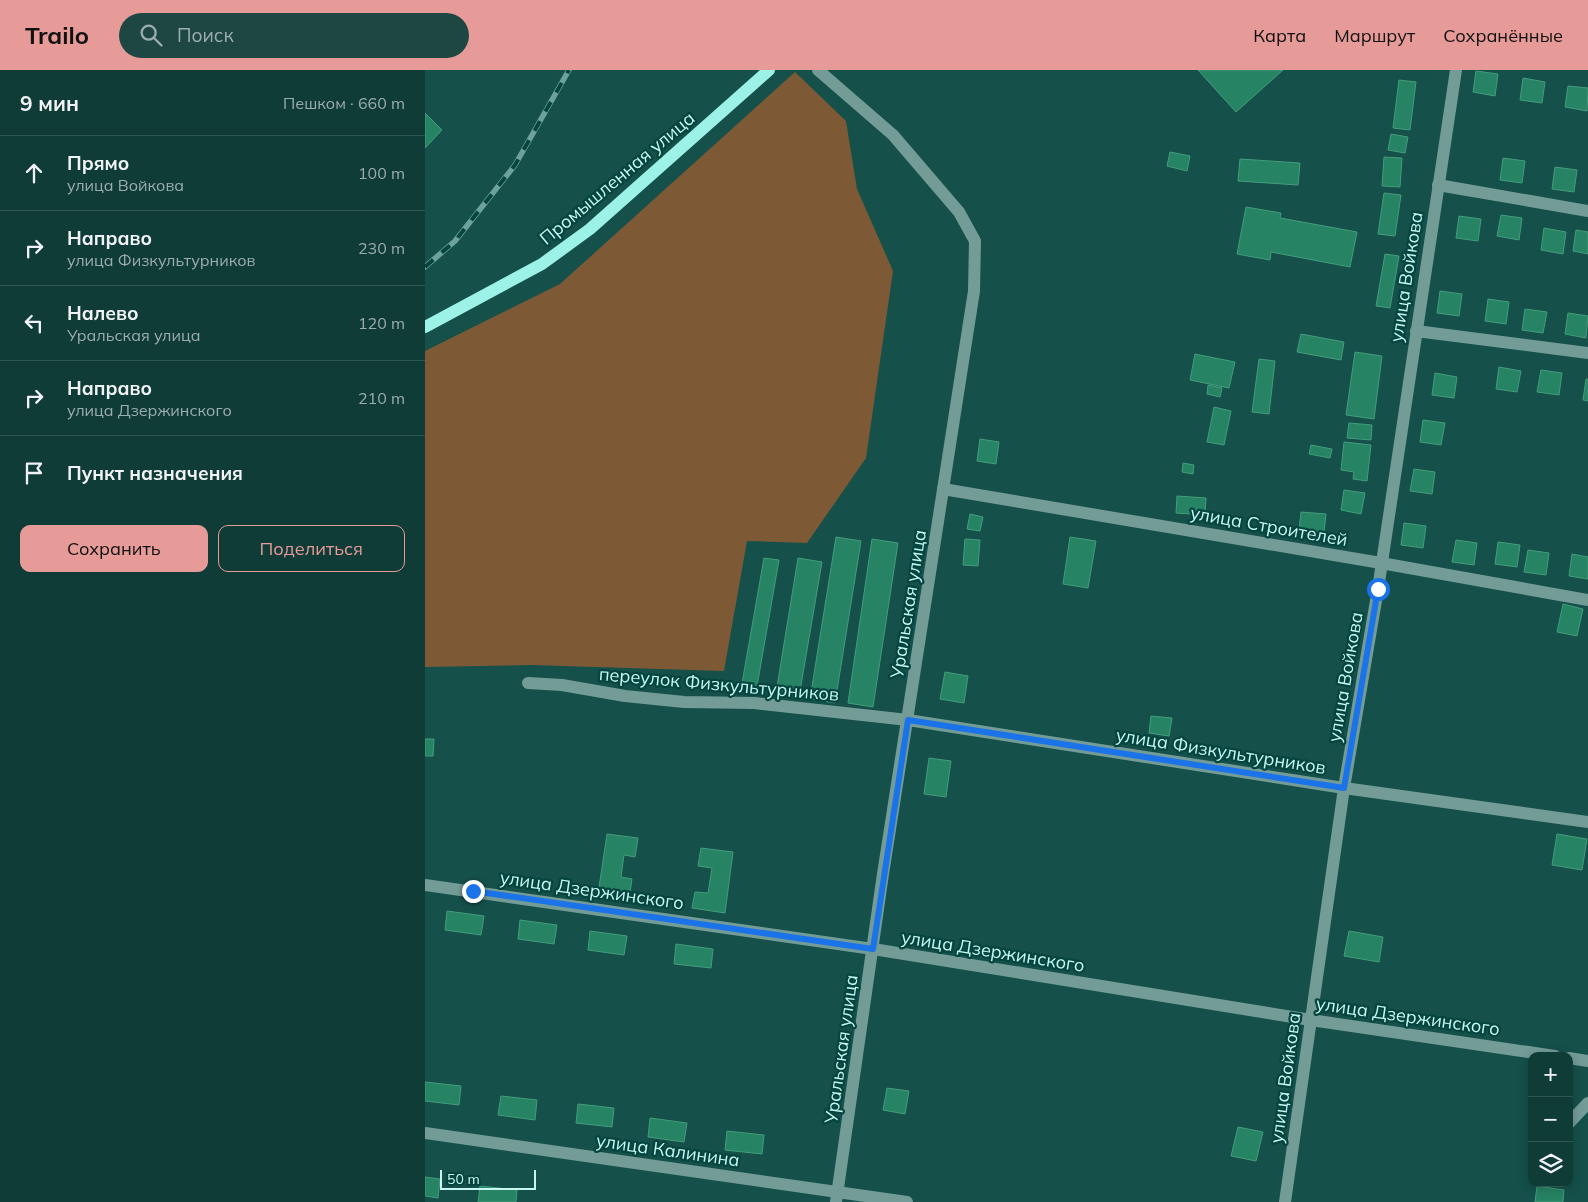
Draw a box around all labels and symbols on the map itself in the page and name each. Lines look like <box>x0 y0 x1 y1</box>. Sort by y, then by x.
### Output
street label: Промышленная улица <box>535 106 699 250</box>
street label: улица Войкова <box>1384 210 1428 344</box>
street label: улица Строителей <box>1189 501 1349 551</box>
street label: Уральская улица <box>885 528 931 681</box>
route start <box>1367 578 1390 601</box>
street label: улица Войкова <box>1322 610 1368 744</box>
street label: переулок Физкультурников <box>598 662 840 706</box>
street label: улица Физкультурников <box>1114 723 1328 779</box>
street label: улица Дзержинского <box>499 866 685 914</box>
route end <box>462 880 485 903</box>
street label: улица Дзержинского <box>900 925 1086 977</box>
street label: Уральская улица <box>819 973 863 1126</box>
street label: улица Дзержинского <box>1315 992 1501 1040</box>
street label: улица Войкова <box>1264 1011 1306 1145</box>
street label: улица Калинина <box>595 1129 741 1171</box>
scale bar <box>440 1167 536 1190</box>

